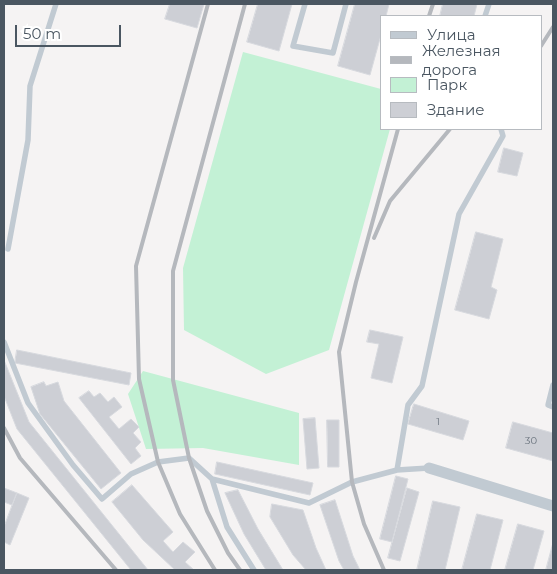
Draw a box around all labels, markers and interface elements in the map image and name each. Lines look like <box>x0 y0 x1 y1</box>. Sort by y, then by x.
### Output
scale bar <box>18 15 124 47</box>
legend <box>380 15 542 130</box>
text: 50 m <box>23 24 61 43</box>
text: Улица <box>427 25 475 44</box>
text: Железная дорога <box>422 41 501 79</box>
text: Парк <box>427 75 467 94</box>
text: Здание <box>427 100 485 119</box>
house number: 1 <box>436 416 440 428</box>
house number: 30 <box>525 435 537 447</box>

